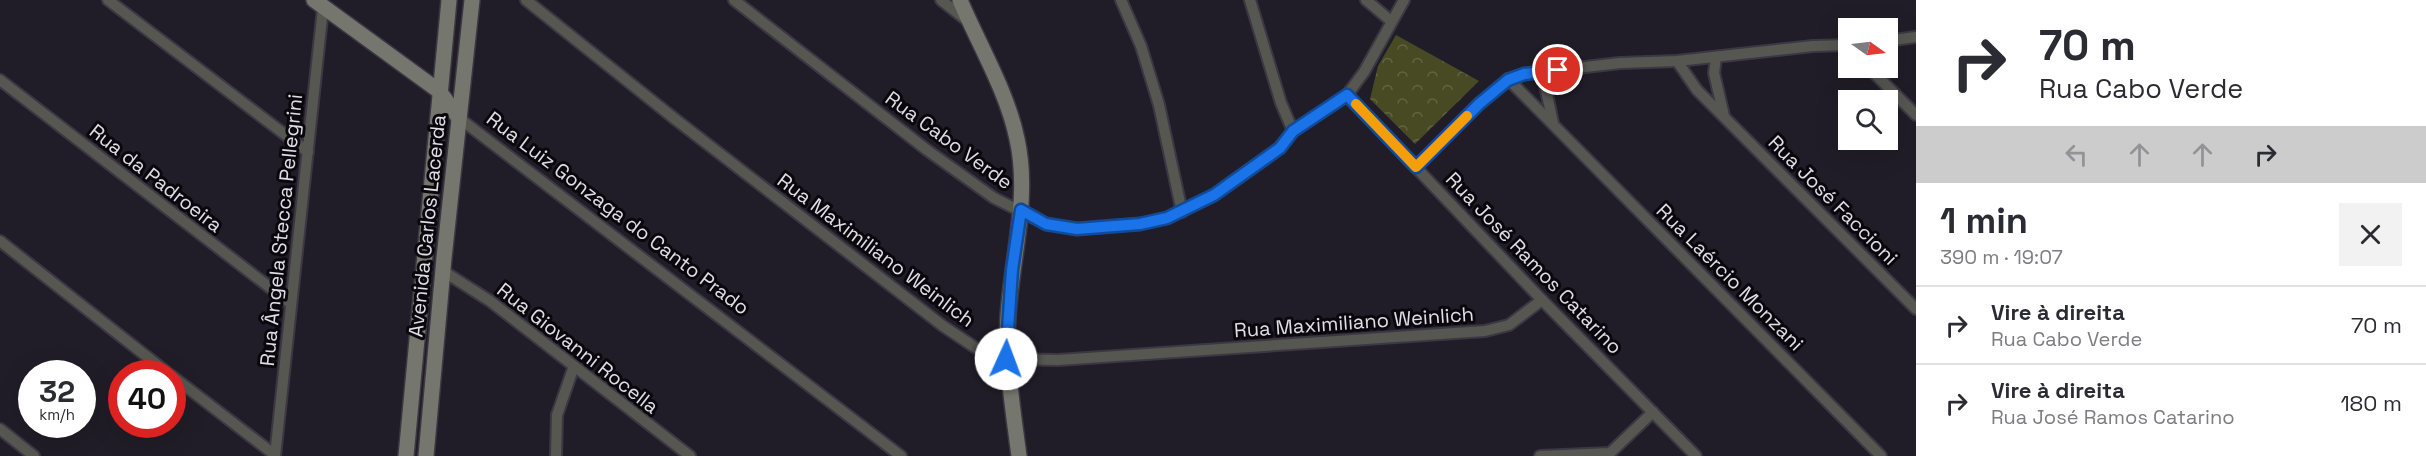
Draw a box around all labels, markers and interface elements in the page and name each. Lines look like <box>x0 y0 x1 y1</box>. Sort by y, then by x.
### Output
north arrow <box>1838 18 1898 78</box>
map controls <box>1838 18 1898 150</box>
text: 70 m <box>2039 19 2136 72</box>
icon: right <box>1940 24 2018 102</box>
pin <box>1532 44 1583 95</box>
icon: arrive <box>1541 53 1574 86</box>
text: Rua Cabo Verde <box>2039 71 2243 106</box>
street label: Rua Cabo Verde <box>880 85 1018 195</box>
button: search <box>1838 90 1898 150</box>
street label: Rua Ângela Stecca Pellegrini <box>254 93 308 367</box>
street label: Rua Luiz Gonzaga do Canto Prado <box>481 106 755 320</box>
street label: Avenida Carlos Lacerda <box>402 114 452 338</box>
street label: Rua da Padroeira <box>84 118 228 238</box>
street label: Rua José Faccioni <box>1763 130 1903 270</box>
icon: left <box>2060 138 2093 171</box>
icon: ahead <box>2123 138 2156 171</box>
icon: ahead <box>2186 138 2219 171</box>
icon: right <box>2249 138 2282 171</box>
street label: Rua José Ramos Catarino <box>1440 166 1628 360</box>
street label: Rua Maximiliano Weinlich <box>772 167 980 333</box>
street label: Rua Laércio Monzani <box>1651 198 1809 356</box>
text: 1 min <box>1940 198 2028 244</box>
button: close <box>2339 203 2402 266</box>
text: 390 m · 19:07 <box>1940 244 2063 270</box>
street label: Rua Giovanni Rocella <box>492 277 664 419</box>
text: Vire à direita <box>1991 298 2125 326</box>
street label: Rua Maximiliano Weinlich <box>1233 301 1475 343</box>
icon: right <box>1940 309 1973 342</box>
text: 70 m <box>2351 311 2402 339</box>
text: Rua Cabo Verde <box>1991 326 2142 352</box>
position arrow <box>974 327 1038 391</box>
speed limit sign: 40 <box>108 360 186 438</box>
text: 32 <box>39 372 75 411</box>
text: Vire à direita <box>1991 376 2125 404</box>
icon: right <box>1940 387 1973 420</box>
text: 180 m <box>2340 389 2402 417</box>
text: Rua José Ramos Catarino <box>1991 404 2235 430</box>
text: km/h <box>39 405 75 424</box>

